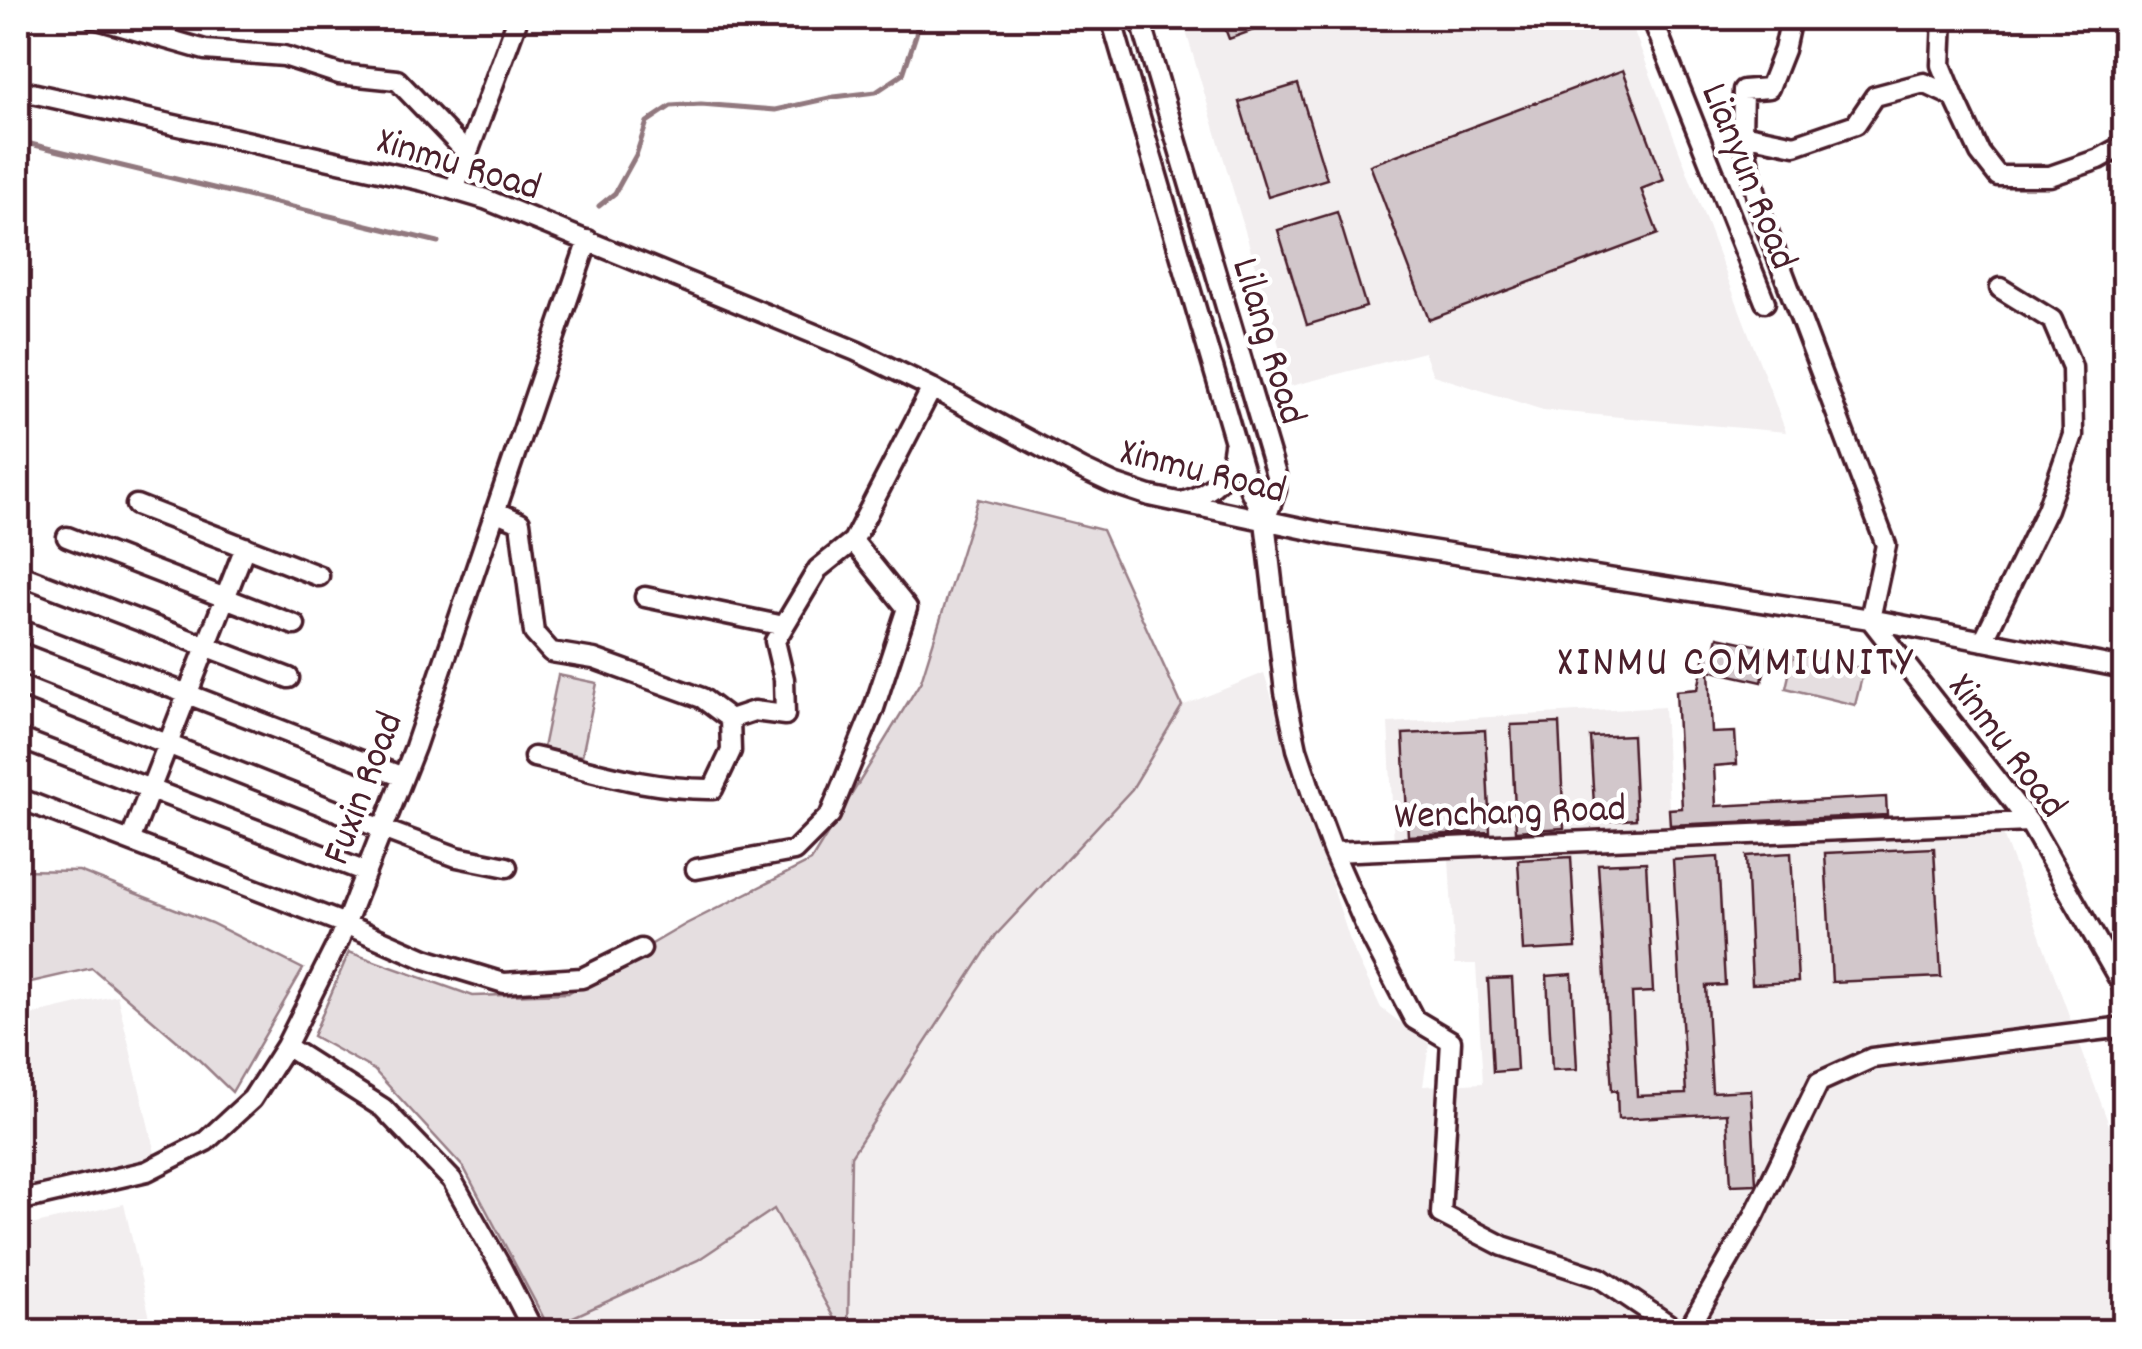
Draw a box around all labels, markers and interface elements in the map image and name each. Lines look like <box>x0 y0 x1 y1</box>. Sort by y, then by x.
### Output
street label: Lianyun Road <box>1683 76 1809 279</box>
street label: Xinmu Road <box>369 115 547 219</box>
street label: Lilang Road <box>1213 251 1318 432</box>
street label: Xinmu Road <box>1114 426 1291 522</box>
district label: XINMU COMMIUNITY <box>1557 633 1915 697</box>
street label: Xinmu Road <box>1931 663 2078 832</box>
street label: Fuxin Road <box>311 705 421 874</box>
street label: Wenchang Road <box>1393 783 1627 848</box>

